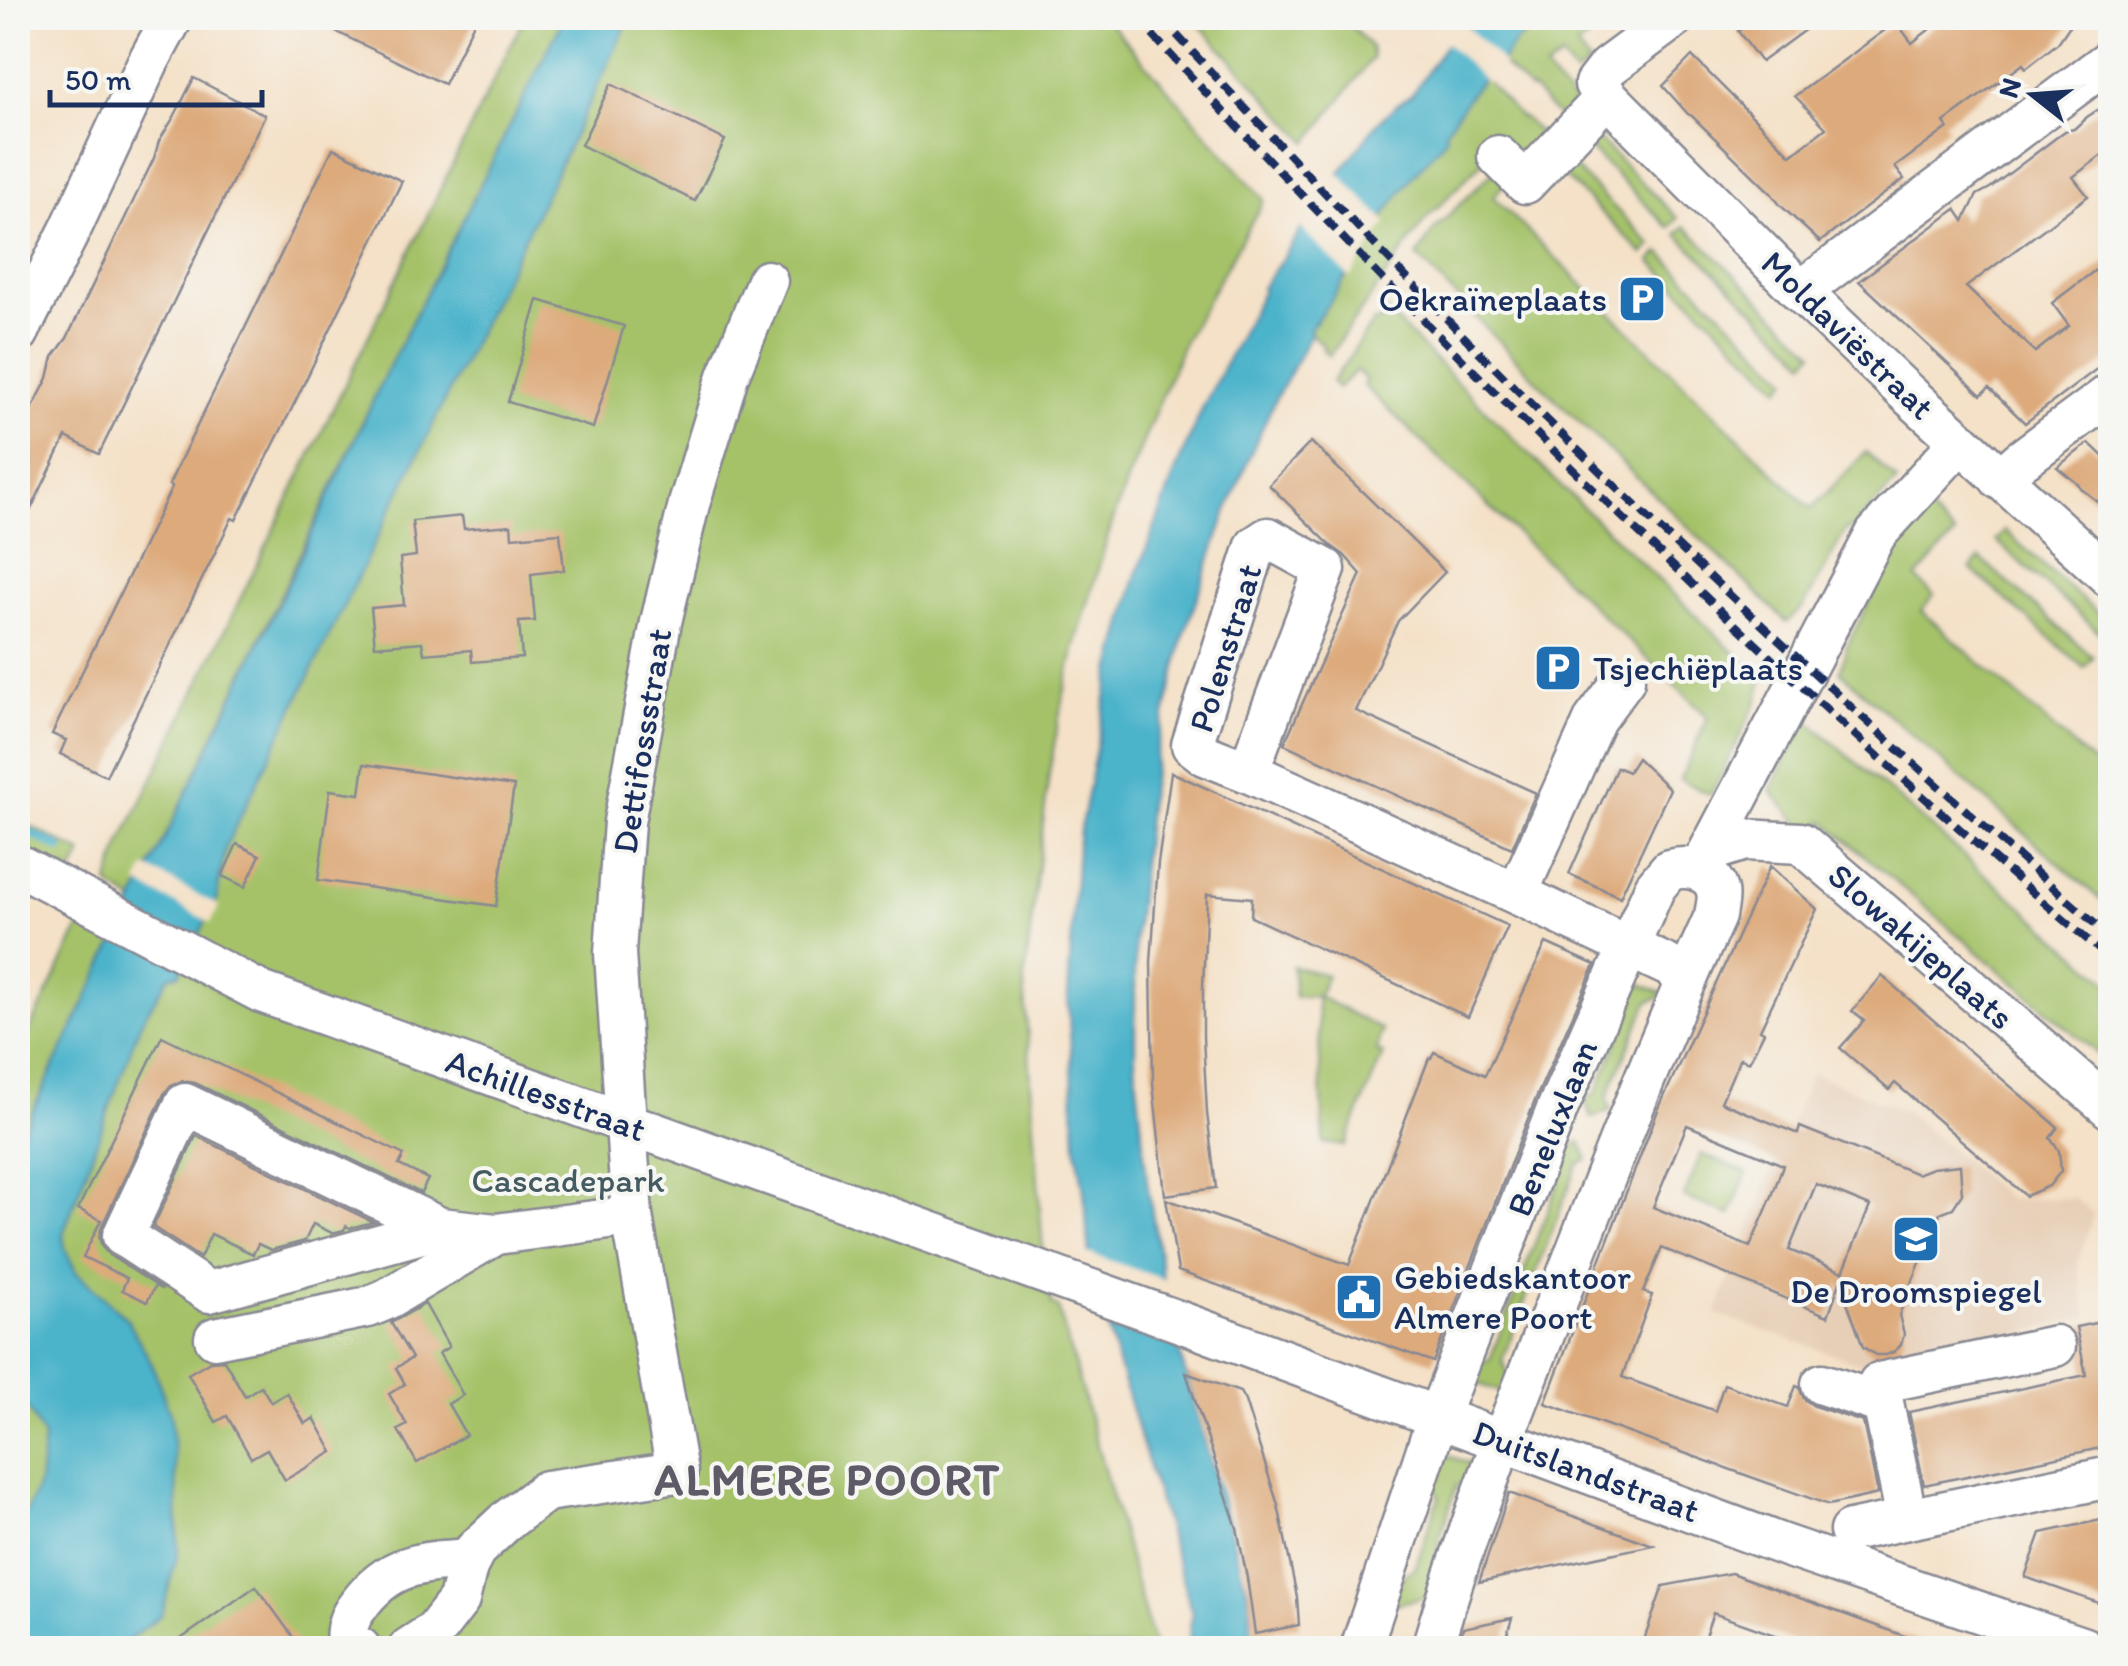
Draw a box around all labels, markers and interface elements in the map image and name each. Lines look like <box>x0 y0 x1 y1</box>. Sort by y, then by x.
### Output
scale bar <box>50 45 262 107</box>
north arrow <box>1983 45 2083 145</box>
text: 50 m <box>65 61 131 98</box>
text: N <box>1990 74 2028 102</box>
street label: Moldaviëstraat <box>1753 242 1943 428</box>
parking icon: Oekraïneplaats <box>1616 273 1668 325</box>
place label: Oekraïneplaats <box>1378 278 1607 320</box>
street label: Polenstraat <box>1180 559 1270 737</box>
street label: Dettifossstraat <box>603 625 681 857</box>
parking icon: Tsjechiëplaats <box>1532 642 1584 694</box>
place label: Tsjechiëplaats <box>1593 647 1803 689</box>
street label: Slowakijeplaats <box>1820 854 2022 1038</box>
street label: Beneluxlaan <box>1498 1033 1607 1222</box>
street label: Achillesstraat <box>440 1039 652 1151</box>
park label: Cascadepark <box>471 1159 665 1201</box>
school or university icon: De Droomspiegel <box>1890 1213 1942 1265</box>
place label: Gebiedskantoor Almere Poort <box>1394 1256 1631 1338</box>
place label: De Droomspiegel <box>1790 1270 2042 1312</box>
public building icon: Gebiedskantoor Almere Poort <box>1333 1271 1385 1323</box>
street label: Duitslandstraat <box>1467 1411 1705 1531</box>
district label: ALMERE POORT <box>654 1452 1002 1506</box>

